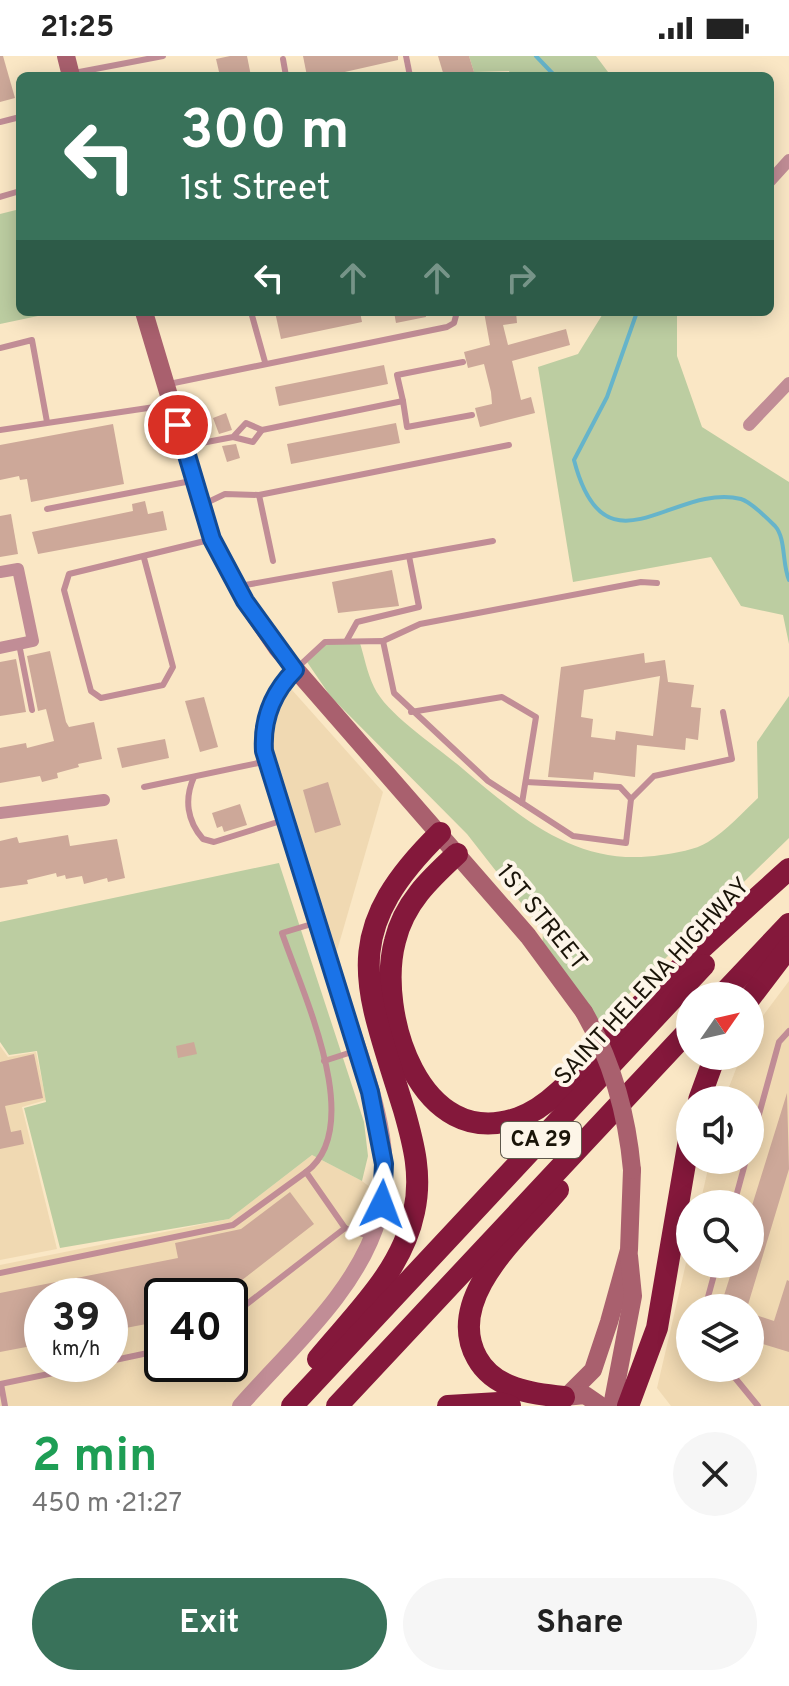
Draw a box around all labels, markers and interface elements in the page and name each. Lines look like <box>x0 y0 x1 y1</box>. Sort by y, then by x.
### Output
text: 21:25 <box>40 10 114 47</box>
text: 300 m <box>180 98 350 168</box>
icon: left <box>48 104 152 208</box>
text: 1st Street <box>180 167 330 213</box>
icon: left <box>247 256 291 300</box>
icon: ahead <box>331 256 375 300</box>
icon: ahead <box>415 256 459 300</box>
icon: right <box>499 256 543 300</box>
pin <box>144 391 212 459</box>
icon: arrive <box>156 403 200 447</box>
street label: 1ST STREET <box>489 859 593 977</box>
street label: SAINT HELENA HIGHWAY <box>549 872 757 1092</box>
north arrow <box>676 982 764 1070</box>
map controls <box>676 982 764 1382</box>
button: sound <box>676 1086 764 1174</box>
road number: CA 29 <box>501 1122 581 1158</box>
position arrow <box>340 1162 424 1246</box>
button: search <box>676 1190 764 1278</box>
speed limit sign: 40 <box>144 1278 248 1382</box>
button: layers <box>676 1294 764 1382</box>
text: 39 <box>52 1295 100 1345</box>
text: km/h <box>52 1337 100 1363</box>
text: 2 min <box>32 1428 157 1488</box>
button: close <box>673 1432 757 1516</box>
text: 450 m · 21:27 <box>32 1488 182 1521</box>
button: Exit <box>32 1578 387 1670</box>
button: Share <box>403 1578 757 1670</box>

